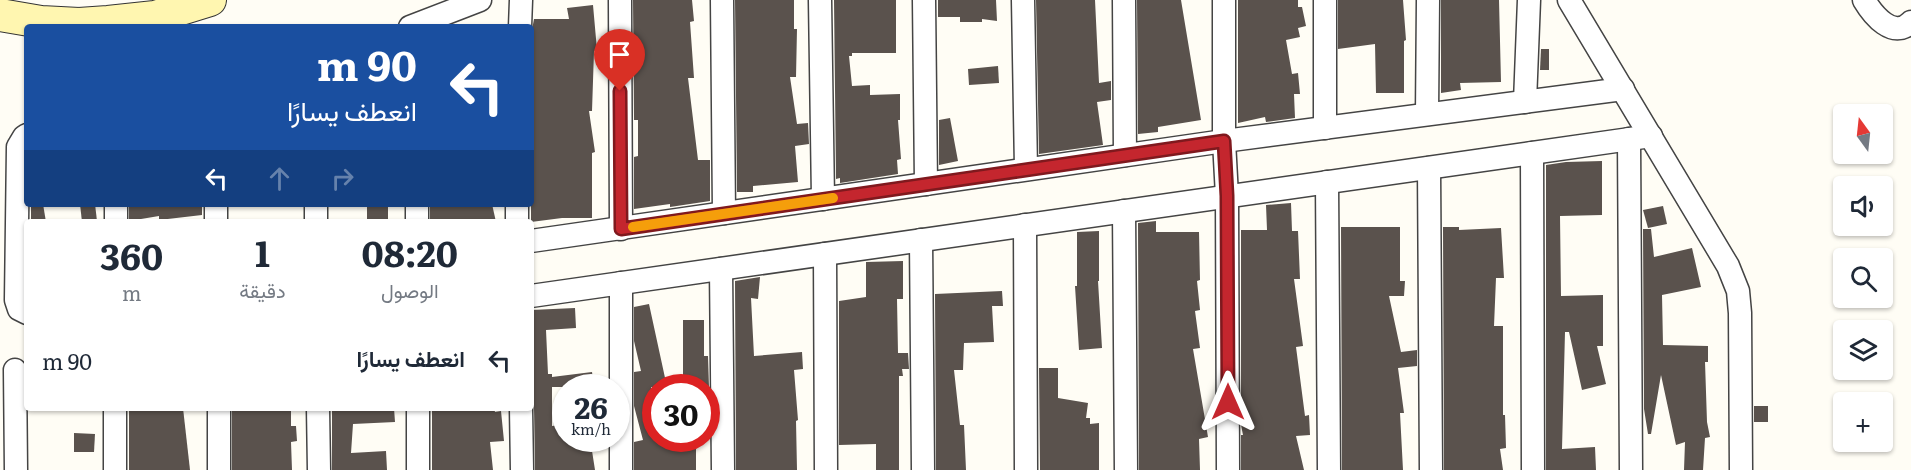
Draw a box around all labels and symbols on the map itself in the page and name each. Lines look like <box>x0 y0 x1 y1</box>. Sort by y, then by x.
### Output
pin <box>594 29 645 91</box>
north arrow <box>1833 104 1893 164</box>
position arrow <box>1196 370 1260 434</box>
speed limit sign: 30 <box>642 374 720 452</box>

